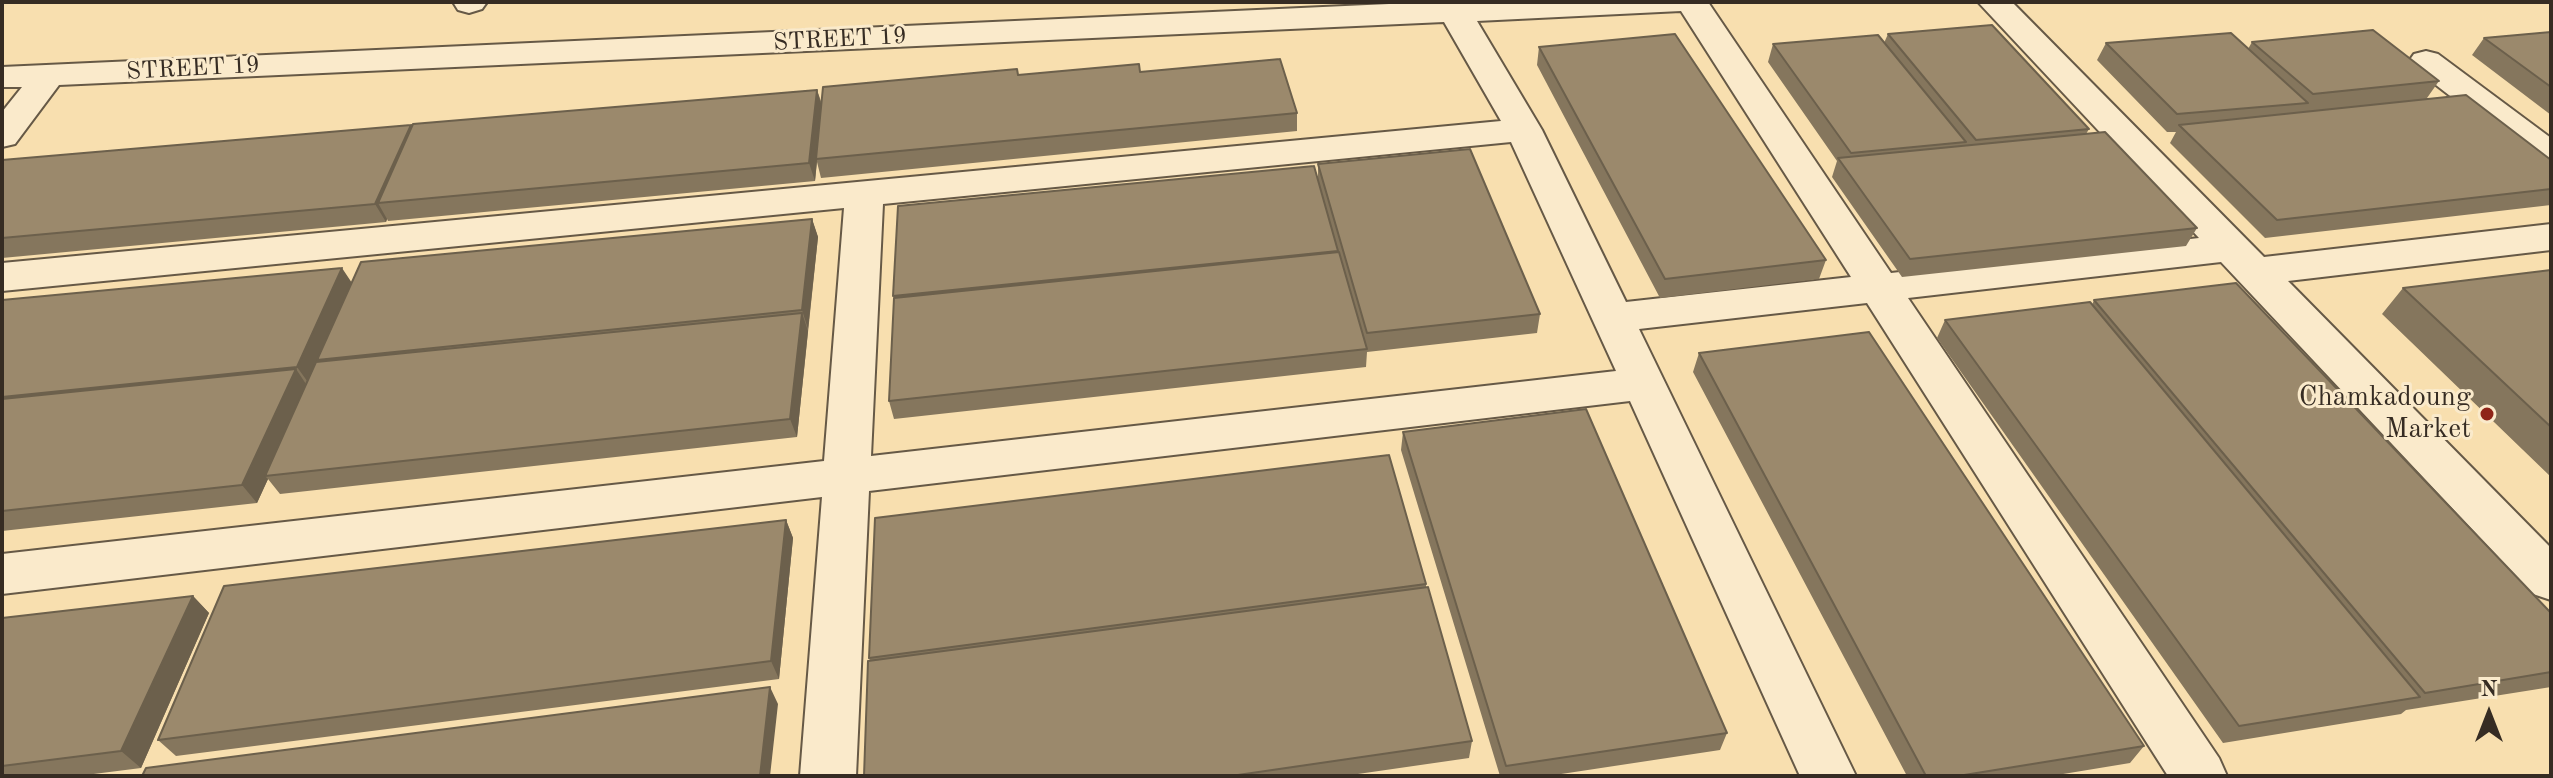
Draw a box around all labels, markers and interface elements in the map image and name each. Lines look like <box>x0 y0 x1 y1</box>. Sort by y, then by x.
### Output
street label: STREET 19 <box>772 22 908 58</box>
street label: STREET 19 <box>125 51 261 87</box>
place label: Chamkadoung Market <box>2299 381 2471 447</box>
marker: Chamkadoung Market <box>2478 405 2496 423</box>
north arrow <box>2449 674 2529 754</box>
text: N <box>2481 679 2497 701</box>

